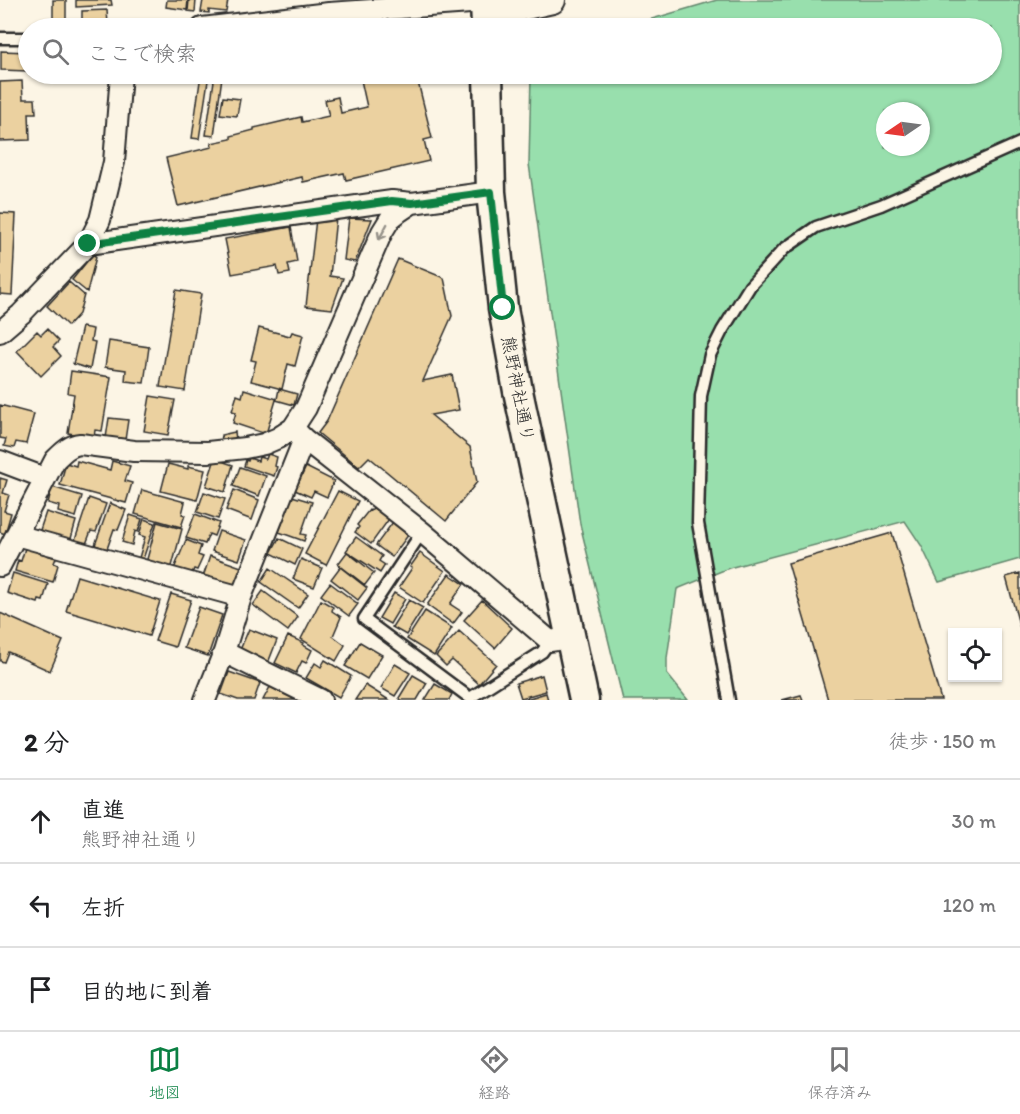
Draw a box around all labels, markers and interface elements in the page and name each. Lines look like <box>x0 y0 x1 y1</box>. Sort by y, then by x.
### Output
search box <box>18 18 1002 84</box>
icon: search <box>39 35 72 68</box>
text: ここで検索 <box>87 40 197 67</box>
north arrow <box>876 102 930 156</box>
one-way arrow <box>377 223 389 240</box>
route end <box>74 230 100 256</box>
route start <box>489 294 515 320</box>
street label: 熊野神社通り <box>497 334 539 444</box>
map controls <box>948 628 1002 682</box>
button: locate <box>948 628 1002 682</box>
text: 2 分 <box>24 726 70 758</box>
text: 徒歩 · 150 m <box>889 729 996 753</box>
text: 直進 <box>81 796 125 823</box>
icon: ahead <box>24 805 57 838</box>
text: 30 m <box>951 809 996 833</box>
text: 熊野神社通り <box>81 827 201 851</box>
icon: left <box>24 889 57 922</box>
text: 120 m <box>943 893 996 917</box>
text: 左折 <box>81 894 125 921</box>
icon: arrive <box>24 973 57 1006</box>
text: 目的地に到着 <box>81 978 213 1005</box>
tab: 地図 <box>148 1043 181 1103</box>
tab: 経路 <box>478 1043 511 1103</box>
tab: 保存済み <box>808 1043 872 1103</box>

